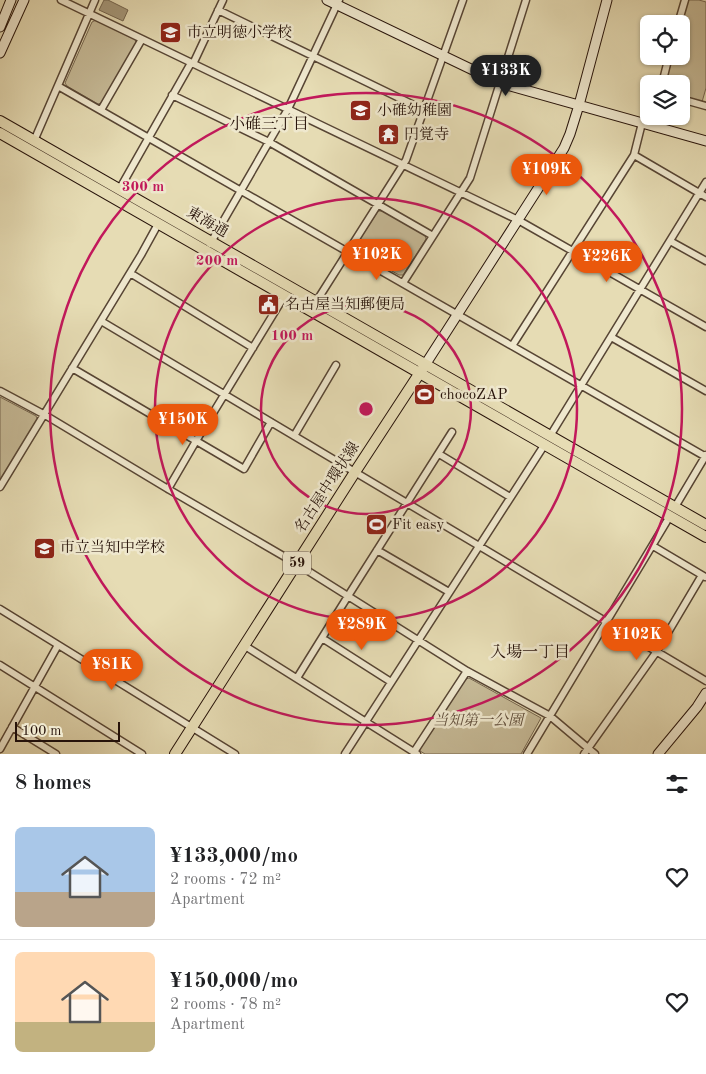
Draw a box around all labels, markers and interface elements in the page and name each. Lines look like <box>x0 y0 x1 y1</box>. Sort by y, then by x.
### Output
map controls <box>640 15 690 125</box>
button: locate <box>640 15 690 65</box>
school or university icon: 市立明徳小学校 <box>159 21 183 45</box>
place label: 市立明徳小学校 <box>187 24 292 41</box>
pin: ¥133K <box>471 54 541 97</box>
text: ¥133K <box>481 63 531 79</box>
button: layers <box>640 75 690 125</box>
school or university icon: 小碓幼稚園 <box>349 99 373 123</box>
place label: 小碓幼稚園 <box>377 102 452 119</box>
district label: 小碓三丁目 <box>229 115 309 133</box>
temple icon: 円覚寺 <box>376 123 400 147</box>
place label: 円覚寺 <box>404 126 449 143</box>
pin: ¥109K <box>512 154 582 196</box>
text: ¥109K <box>522 162 572 178</box>
text: 300 m <box>122 180 164 195</box>
street label: 東海通 <box>184 204 231 241</box>
pin: ¥102K <box>342 238 412 281</box>
pin: ¥226K <box>572 240 642 283</box>
text: ¥102K <box>352 247 402 263</box>
text: ¥226K <box>582 249 632 265</box>
text: 200 m <box>196 254 238 269</box>
public building icon: 名古屋当知郵便局 <box>257 293 281 317</box>
place label: 名古屋当知郵便局 <box>285 296 405 313</box>
text: 100 m <box>271 329 313 344</box>
sports icon: chocoZAP <box>412 383 436 407</box>
place label: chocoZAP <box>440 388 508 403</box>
centre of rings <box>357 400 375 418</box>
pin: ¥150K <box>148 404 218 446</box>
text: ¥150K <box>158 412 208 428</box>
street label: 名古屋中環状線 <box>291 439 363 536</box>
sports icon: Fit easy <box>364 513 388 537</box>
place label: Fit easy <box>392 518 444 533</box>
school or university icon: 市立当知中学校 <box>32 536 56 560</box>
place label: 市立当知中学校 <box>60 539 165 556</box>
road number: 59 <box>283 552 311 574</box>
pin: ¥289K <box>327 608 397 651</box>
text: ¥289K <box>337 617 387 633</box>
pin: ¥102K <box>602 618 672 661</box>
text: ¥102K <box>612 627 662 643</box>
district label: 入場一丁目 <box>490 643 570 661</box>
pin: ¥81K <box>82 648 142 691</box>
text: ¥81K <box>92 657 132 673</box>
park label: 当知第一公園 <box>433 712 526 729</box>
scale bar <box>15 719 120 742</box>
text: 100 m <box>22 724 61 738</box>
icon: filters <box>663 770 691 798</box>
text: 8 homes <box>15 773 91 794</box>
text: ¥133,000/mo <box>170 846 298 867</box>
icon: home <box>55 847 115 907</box>
icon: heart <box>663 863 691 891</box>
text: 2 rooms · 72 m² <box>170 872 281 888</box>
text: Apartment <box>170 892 245 908</box>
text: ¥150,000/mo <box>170 971 298 992</box>
icon: home <box>55 972 115 1032</box>
icon: heart <box>663 988 691 1016</box>
text: 2 rooms · 78 m² <box>170 997 281 1013</box>
text: Apartment <box>170 1017 245 1033</box>

